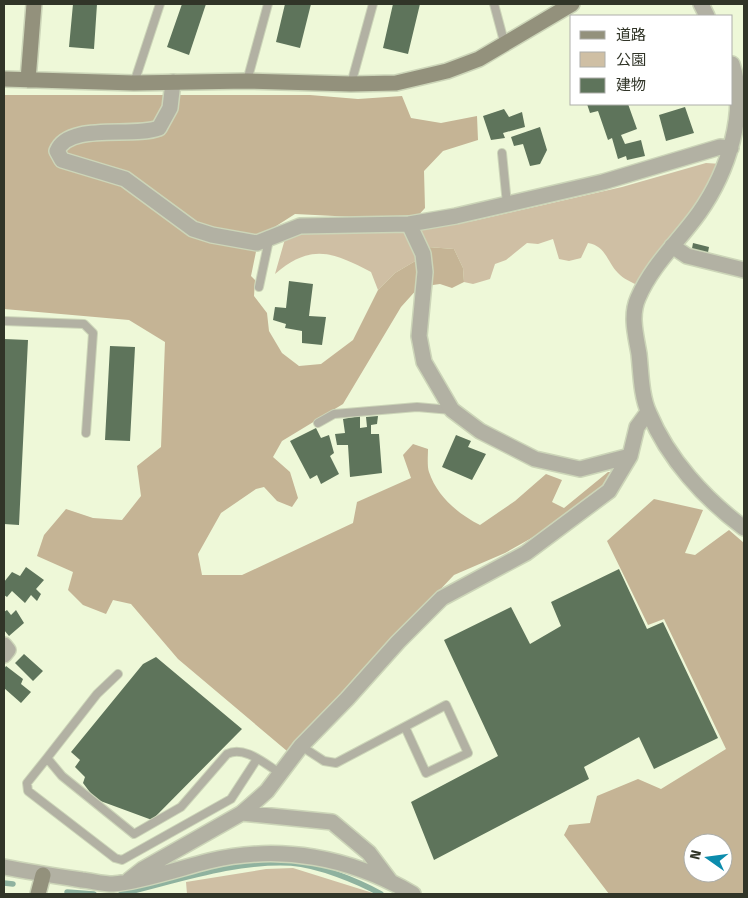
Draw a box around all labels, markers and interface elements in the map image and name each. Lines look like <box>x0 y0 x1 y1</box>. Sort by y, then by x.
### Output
legend <box>570 15 733 105</box>
text: 道路 <box>616 26 646 44</box>
text: 公園 <box>616 51 646 69</box>
text: 建物 <box>616 76 646 94</box>
north arrow <box>683 833 733 883</box>
text: N <box>686 848 705 862</box>

